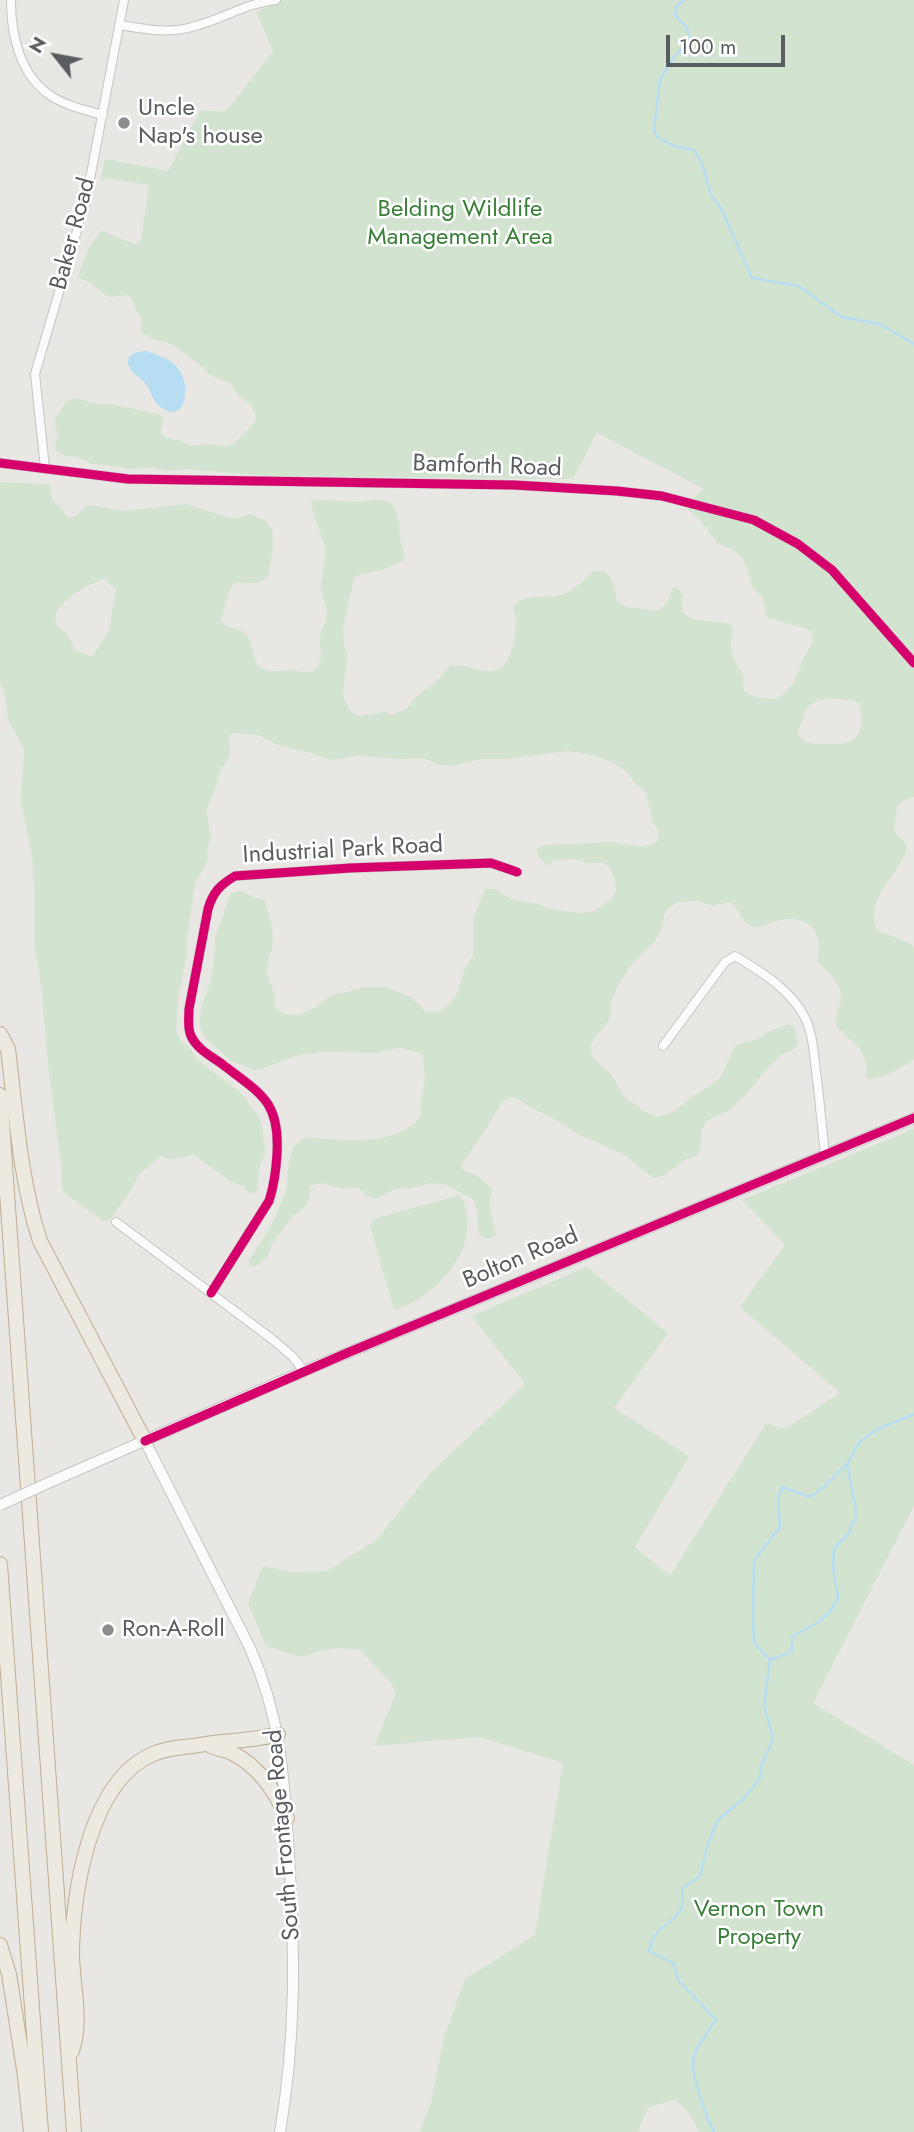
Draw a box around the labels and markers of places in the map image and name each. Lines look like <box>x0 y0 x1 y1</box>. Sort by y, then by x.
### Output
place label: Uncle Nap's house <box>138 95 263 151</box>
marker: Uncle Nap's house <box>116 115 132 131</box>
place label: Ron-A-Roll <box>122 1616 225 1644</box>
marker: Ron-A-Roll <box>100 1622 116 1638</box>

